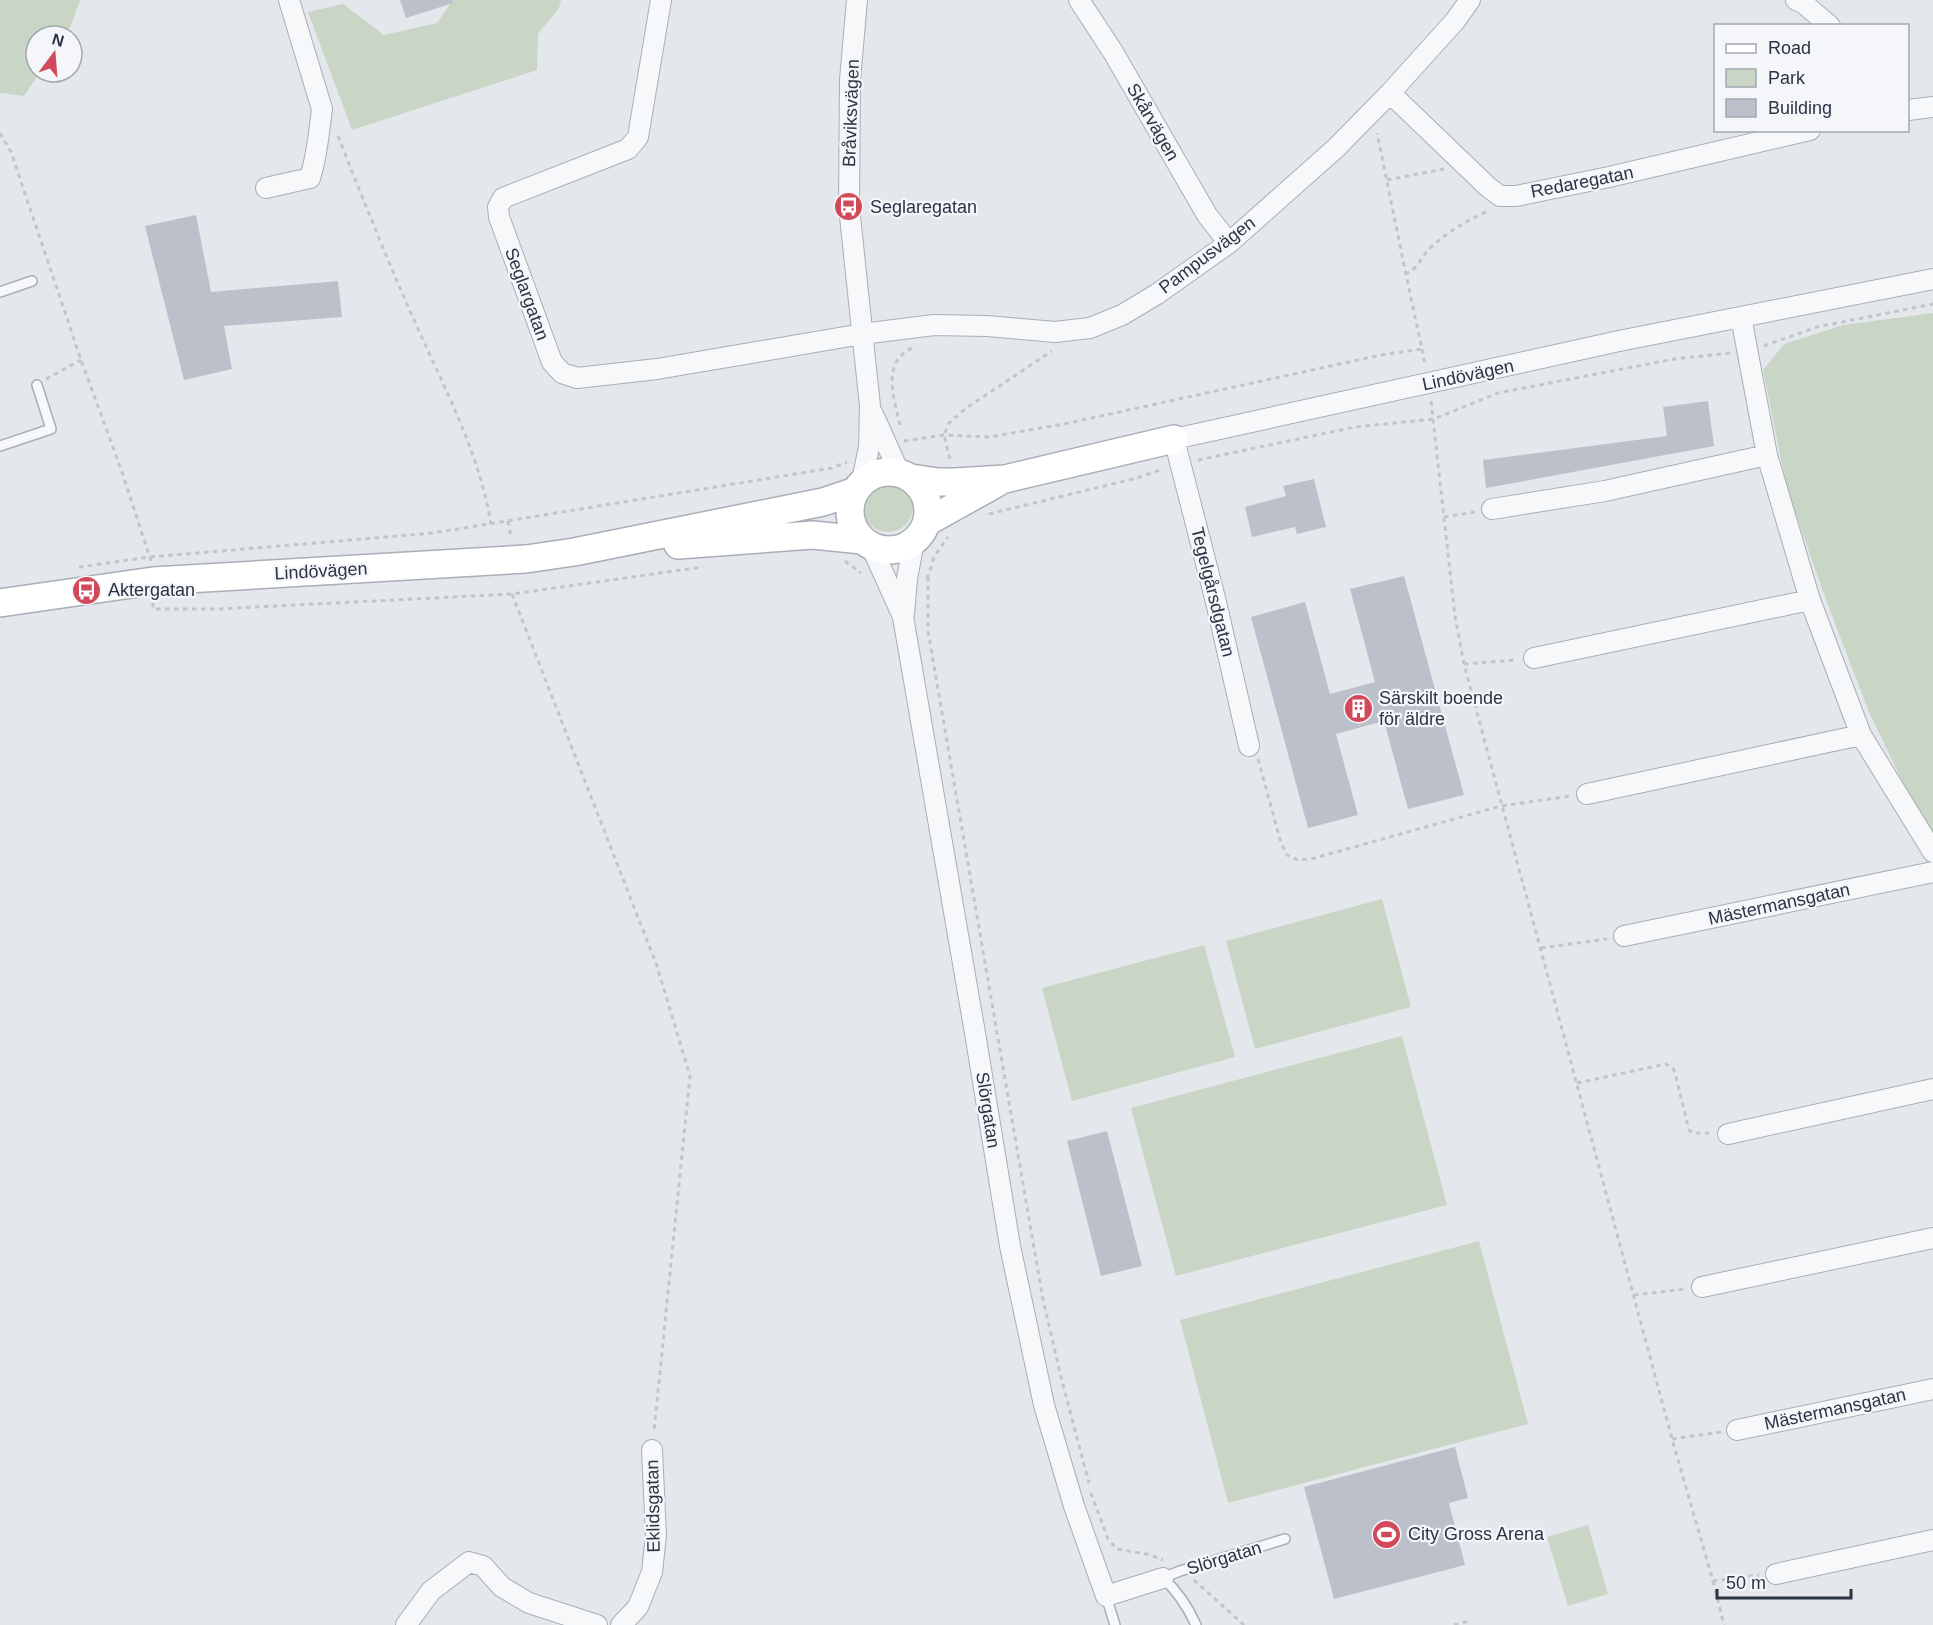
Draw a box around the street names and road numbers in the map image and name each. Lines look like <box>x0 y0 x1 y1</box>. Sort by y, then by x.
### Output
street label: Bråviksvägen <box>839 59 863 167</box>
street label: Skårvägen <box>1123 80 1183 164</box>
street label: Redaregatan <box>1529 162 1635 202</box>
street label: Pampusvägen <box>1155 212 1259 298</box>
street label: Seglargatan <box>501 245 553 343</box>
street label: Lindövägen <box>1420 356 1516 394</box>
street label: Tegelgårsdgatan <box>1187 525 1239 659</box>
street label: Lindövägen <box>274 559 368 583</box>
street label: Mästermansgatan <box>1706 879 1852 929</box>
street label: Slörgatan <box>972 1070 1004 1150</box>
street label: Mästermansgatan <box>1762 1384 1908 1434</box>
street label: Eklidsgatan <box>642 1459 664 1553</box>
street label: Slörgatan <box>1184 1537 1264 1579</box>

